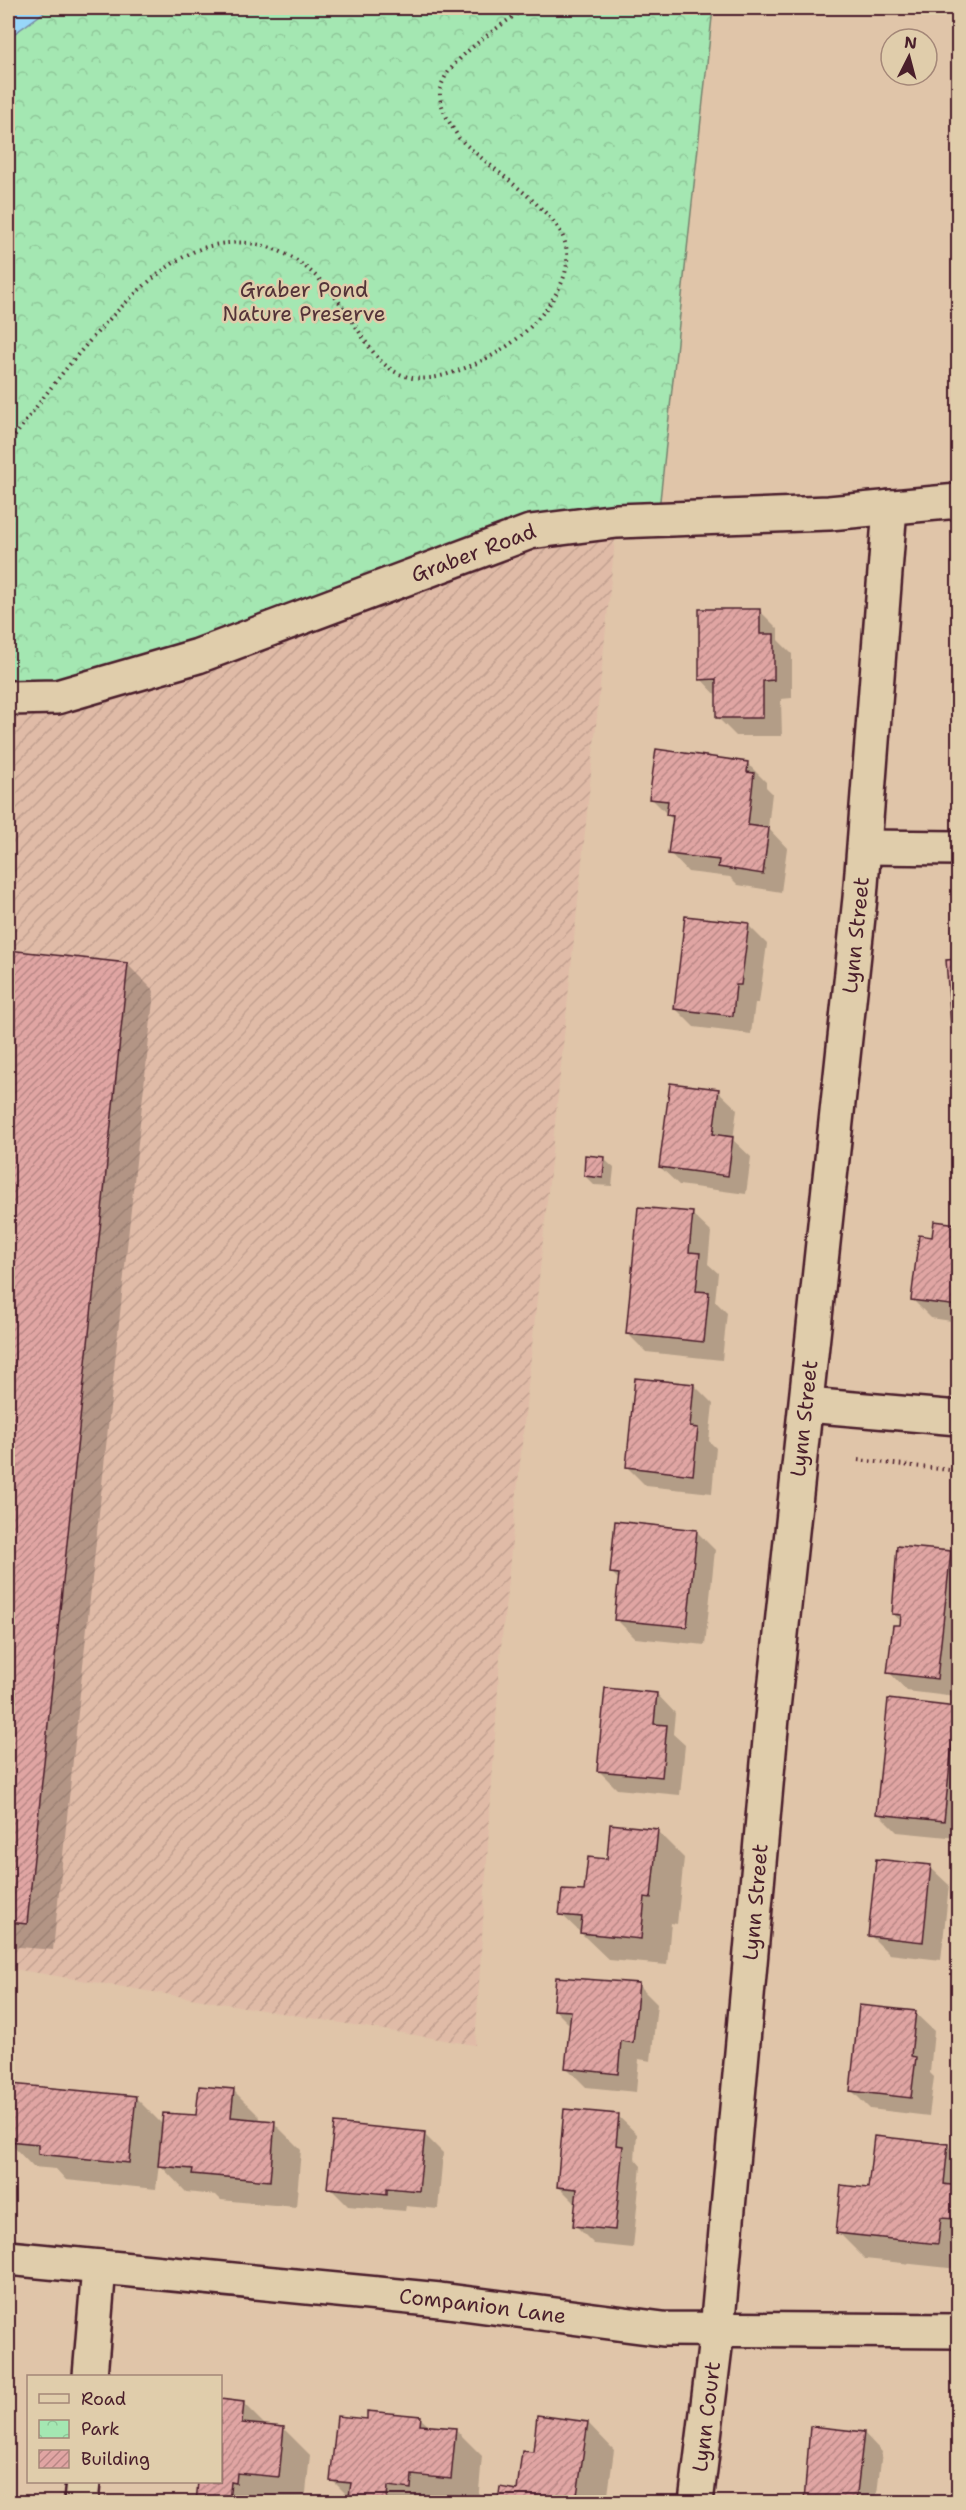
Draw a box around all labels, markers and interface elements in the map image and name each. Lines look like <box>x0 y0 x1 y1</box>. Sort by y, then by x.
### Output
north arrow <box>879 27 939 87</box>
text: N <box>903 31 918 54</box>
park label: Graber Pond Nature Preserve <box>222 276 386 328</box>
street label: Graber Road <box>407 517 540 589</box>
street label: Lynn Street <box>836 876 876 995</box>
street label: Lynn Street <box>784 1359 824 1478</box>
street label: Lynn Street <box>736 1842 775 1962</box>
street label: Companion Lane <box>398 2282 568 2330</box>
street label: Lynn Court <box>686 2360 727 2473</box>
legend <box>27 2375 222 2483</box>
text: Road <box>81 2387 126 2411</box>
text: Park <box>81 2417 120 2441</box>
text: Building <box>81 2447 150 2471</box>

